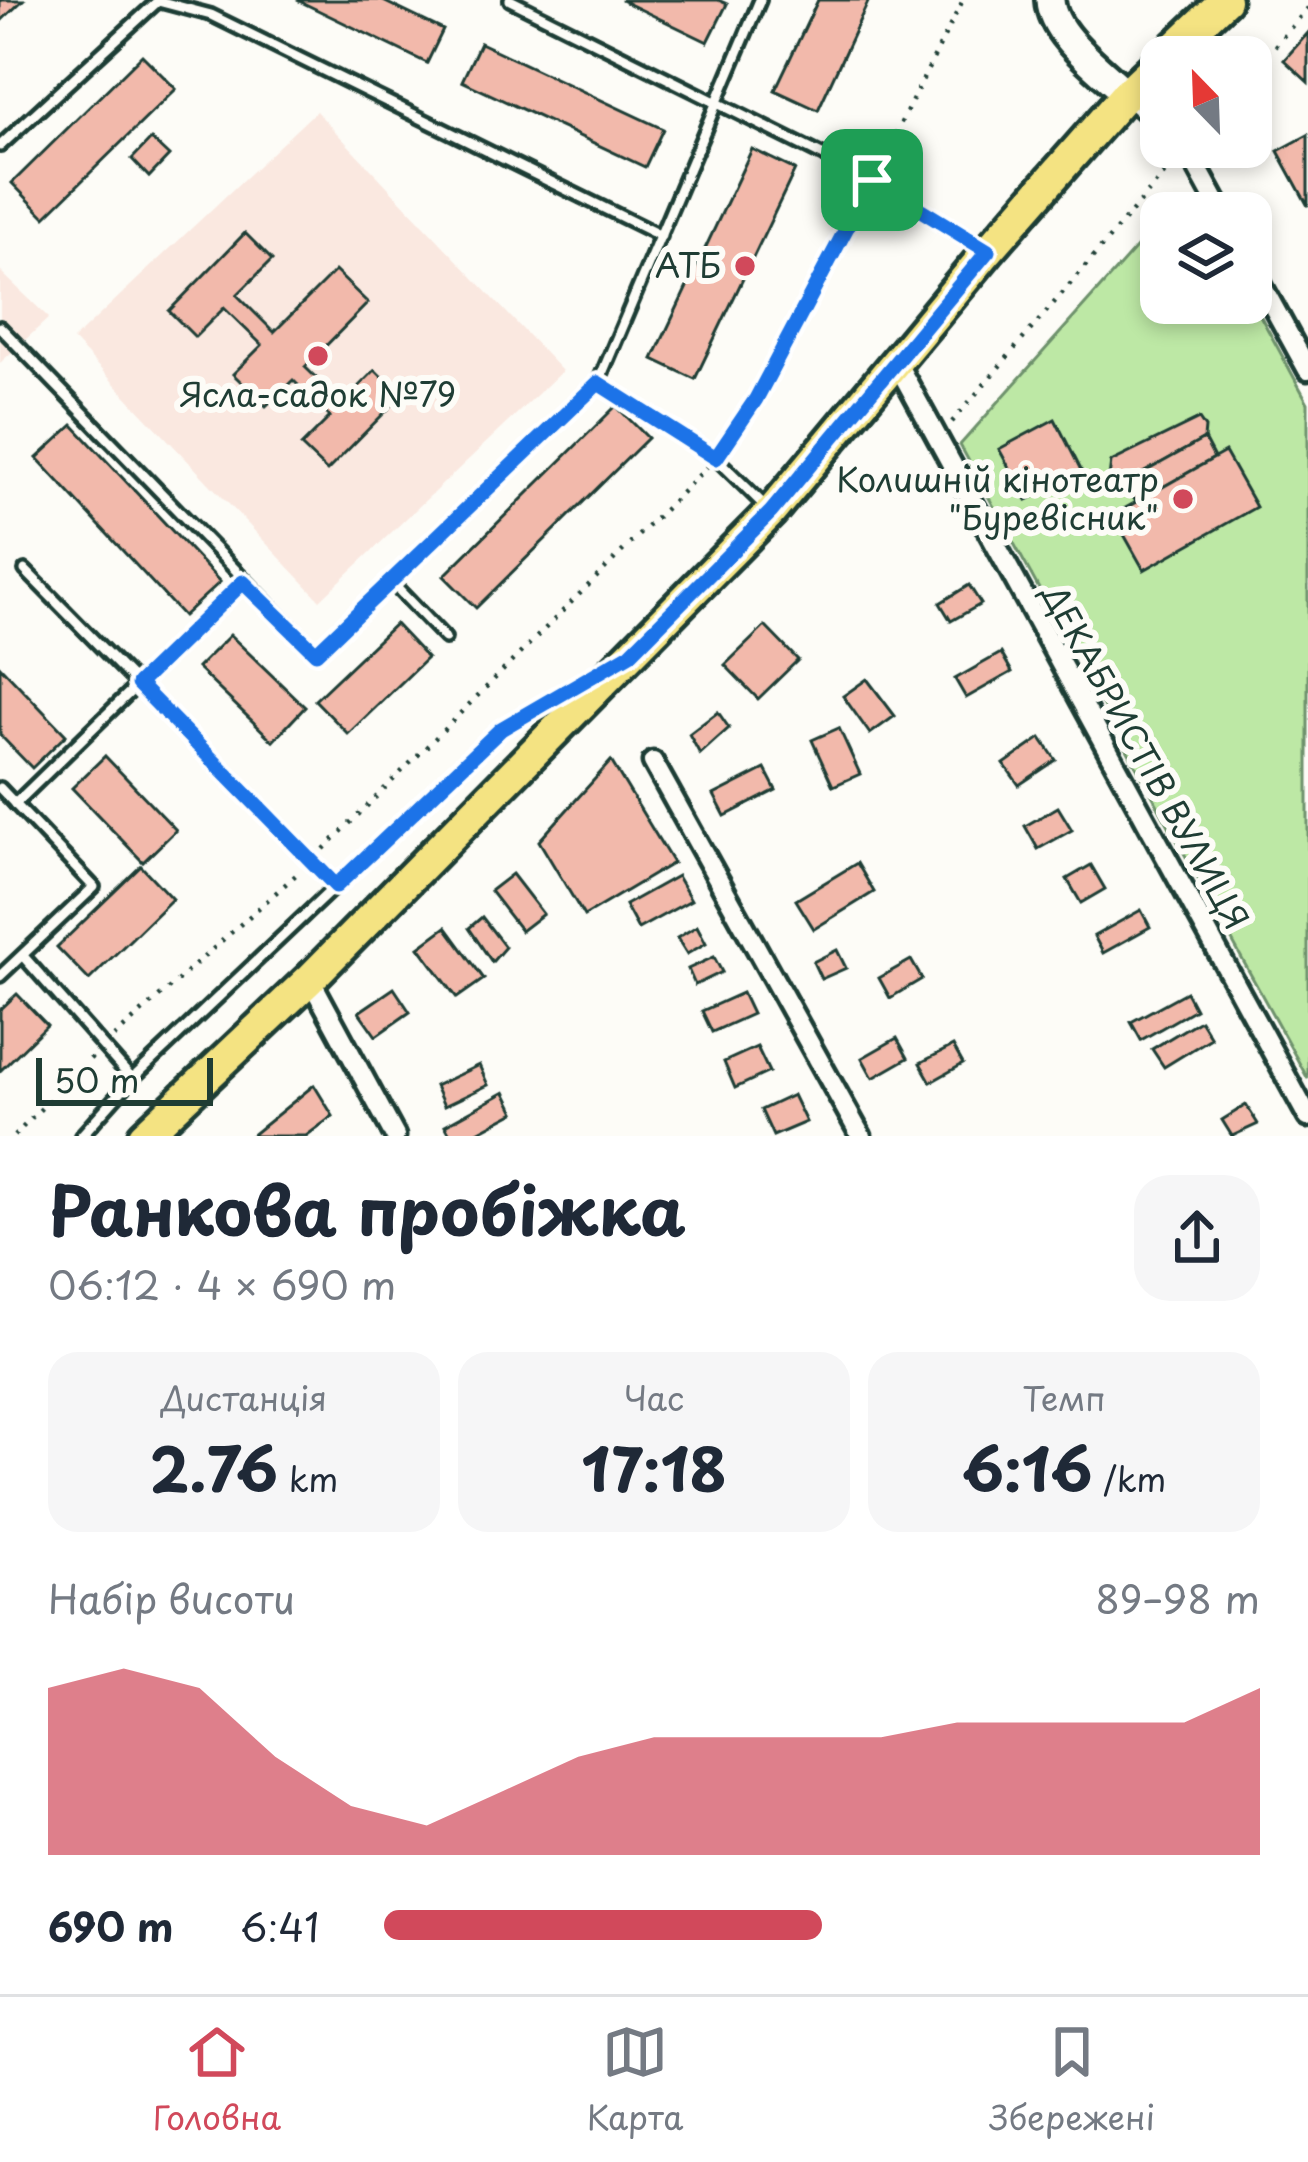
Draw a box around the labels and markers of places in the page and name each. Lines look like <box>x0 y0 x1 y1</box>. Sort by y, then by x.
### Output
pin <box>821 129 923 231</box>
place label: АТБ <box>655 239 721 289</box>
marker: АТБ <box>732 253 758 279</box>
marker: Ясла-садок №79 <box>305 343 331 369</box>
place label: Ясла-садок №79 <box>180 368 456 418</box>
place label: Колишній кінотеатр "Буревісник" <box>836 453 1159 541</box>
marker: Колишній кінотеатр "Буревісник" <box>1170 486 1196 512</box>

